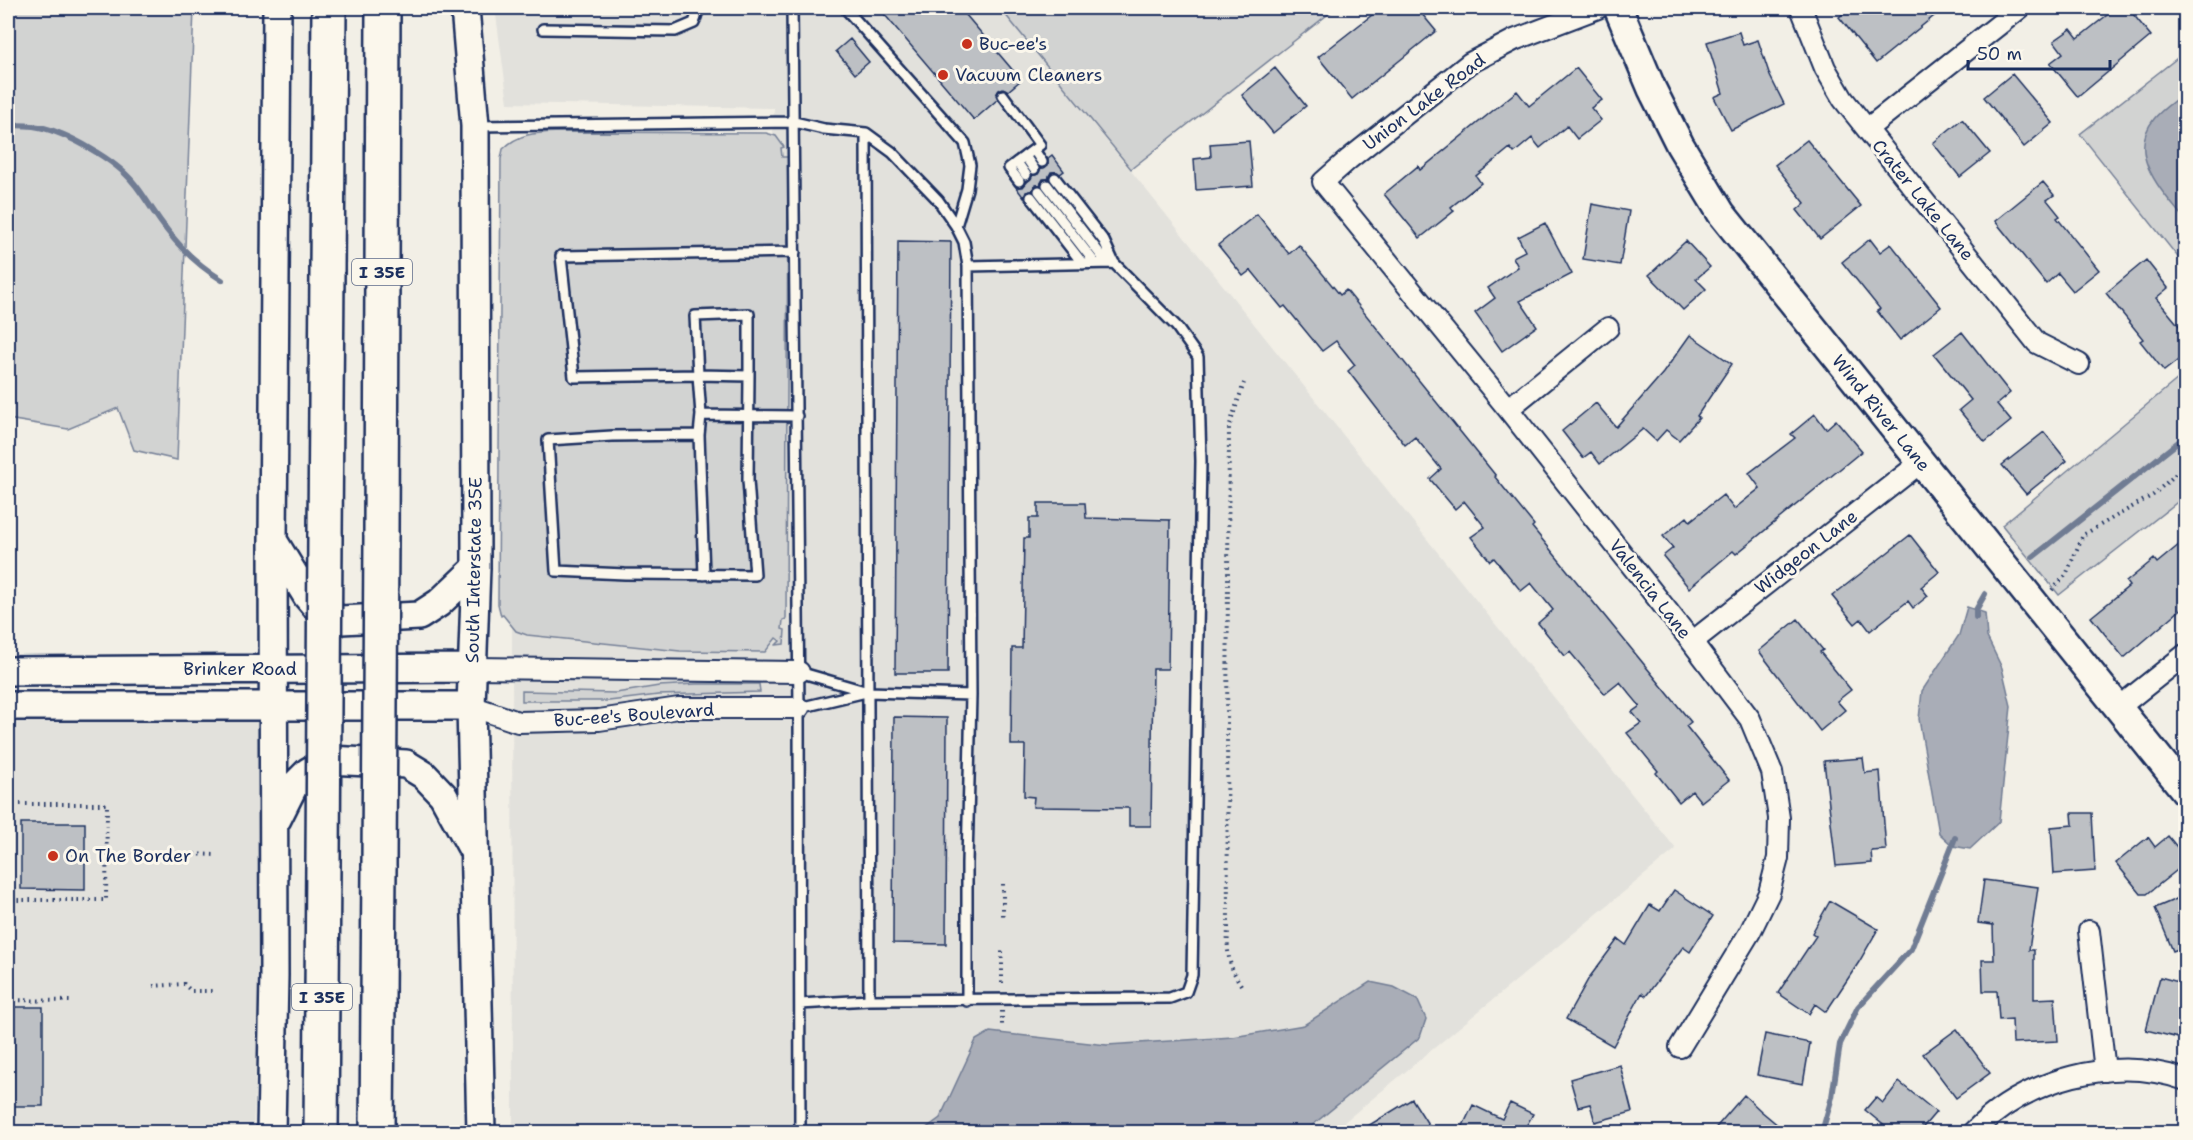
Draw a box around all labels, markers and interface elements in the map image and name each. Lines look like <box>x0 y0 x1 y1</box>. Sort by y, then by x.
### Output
place label: Buc-ee's <box>979 32 1047 56</box>
scale bar <box>1968 33 2110 71</box>
marker: Buc-ee's <box>960 37 974 51</box>
text: 50 m <box>1977 42 2022 66</box>
street label: Union Lake Road <box>1358 48 1490 156</box>
place label: Vacuum Cleaners <box>955 63 1102 87</box>
marker: Vacuum Cleaners <box>936 68 950 82</box>
street label: Crater Lake Lane <box>1867 134 1979 266</box>
road number: I 35E <box>352 259 412 285</box>
street label: Wind River Lane <box>1826 350 1936 476</box>
street label: South Interstate 35E <box>460 477 488 663</box>
street label: Widgeon Lane <box>1750 504 1862 600</box>
street label: Valencia Lane <box>1603 534 1697 644</box>
street label: Brinker Road <box>183 657 297 681</box>
street label: Buc-ee's Boulevard <box>553 697 715 733</box>
place label: On The Border <box>65 844 191 868</box>
marker: On The Border <box>46 849 60 863</box>
road number: I 35E <box>292 984 352 1010</box>

